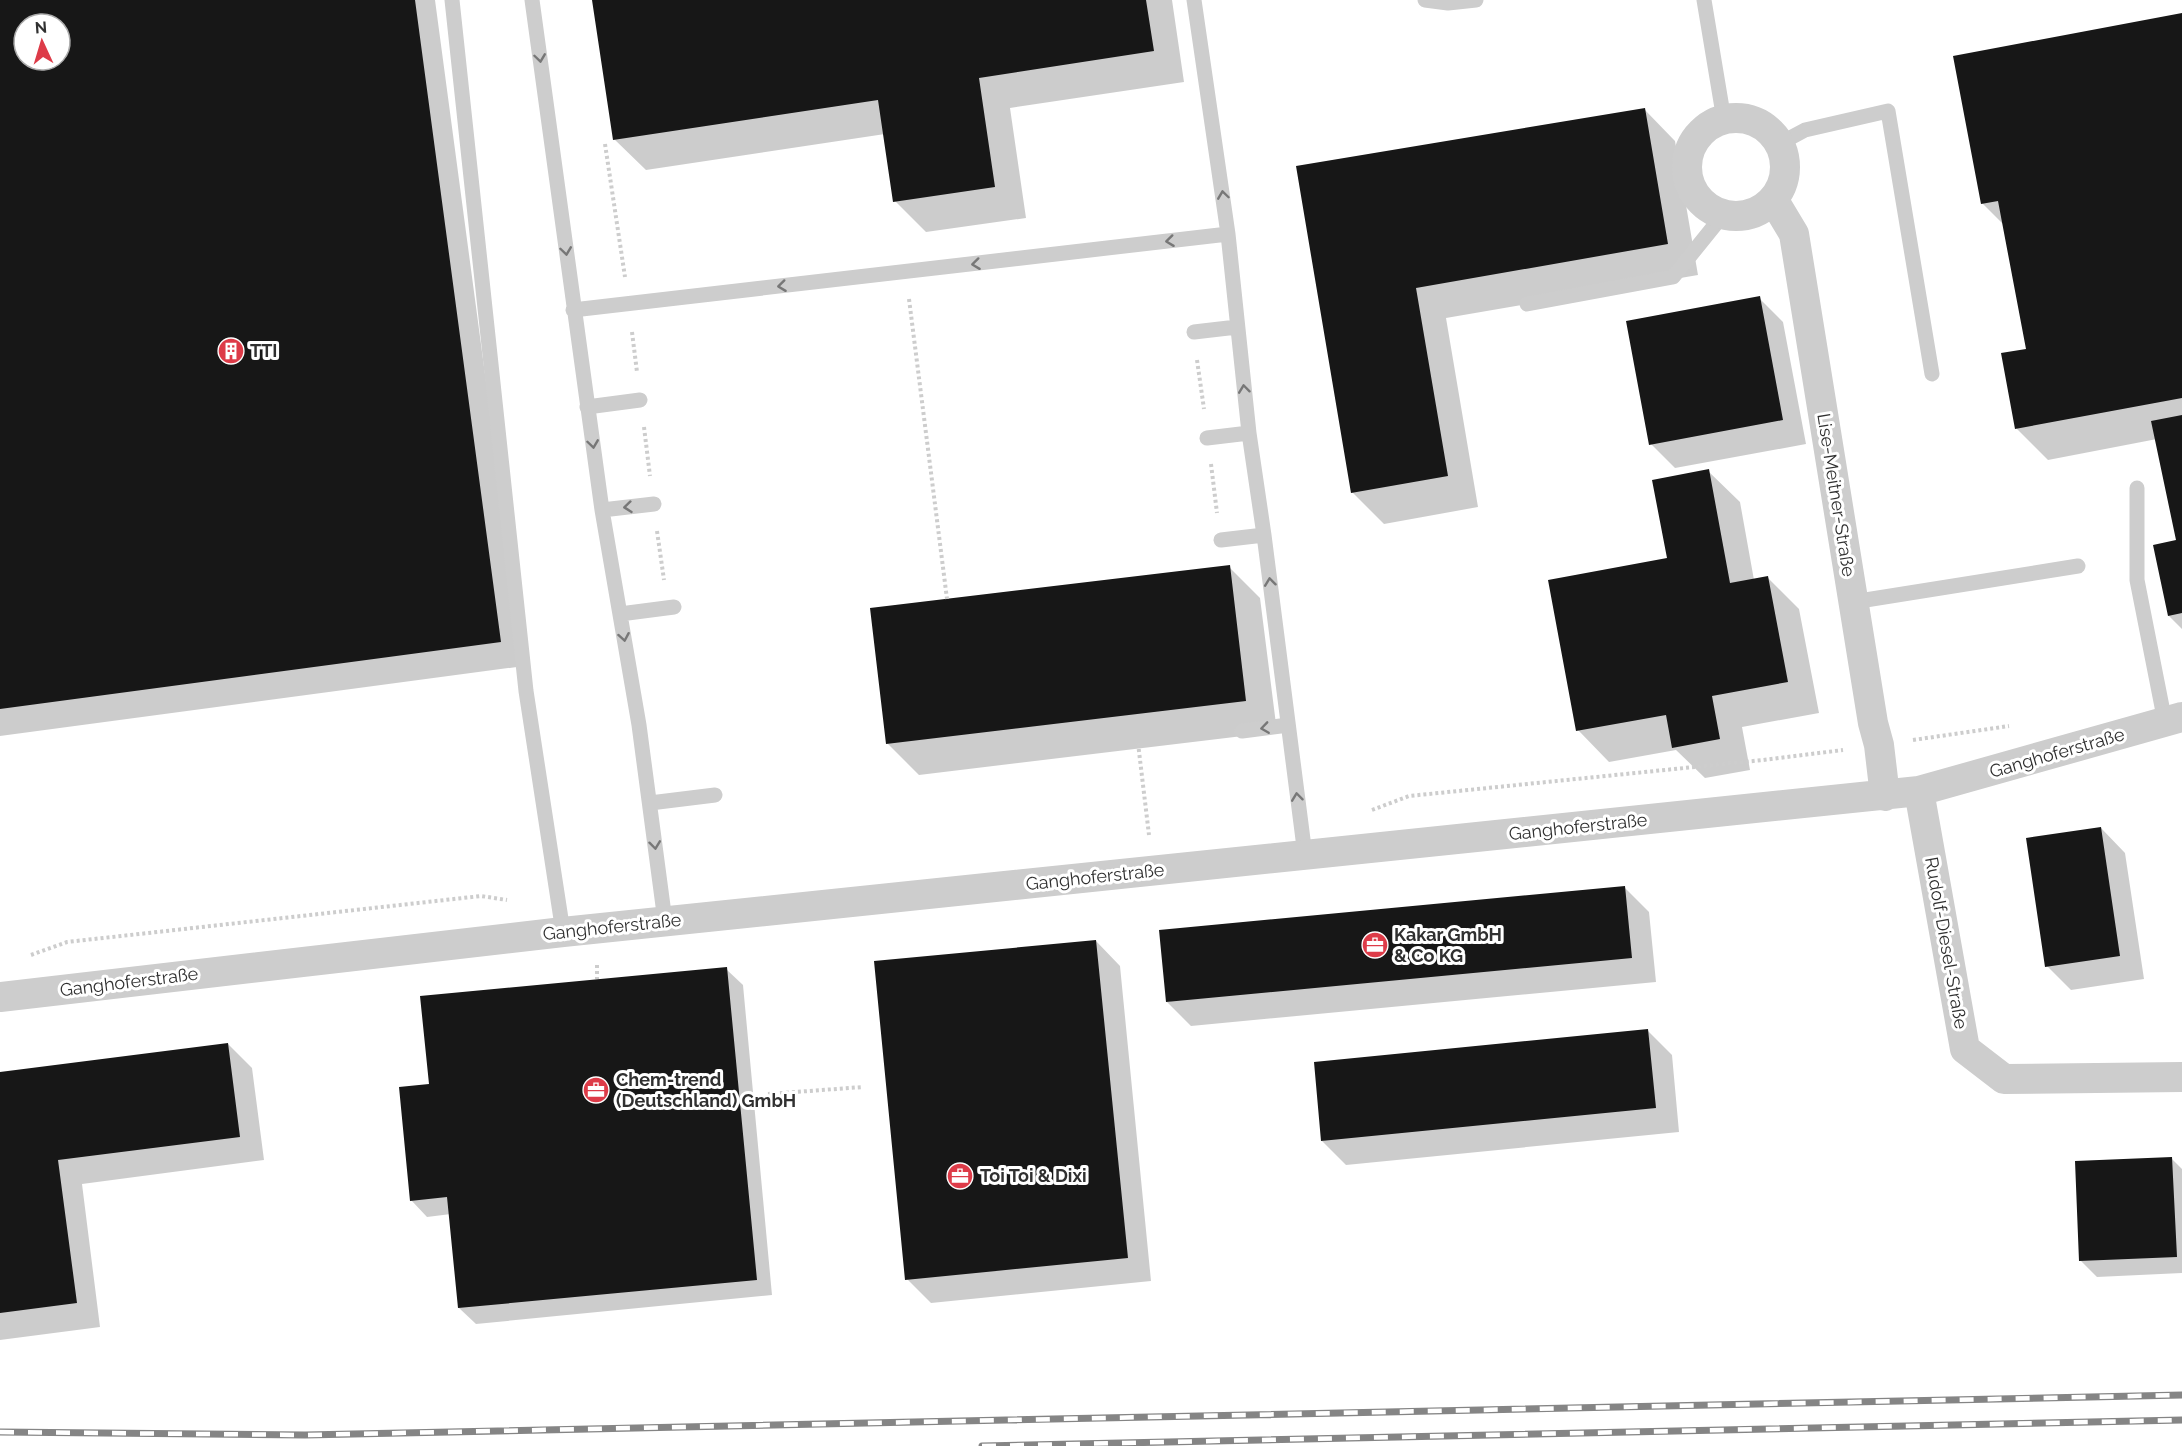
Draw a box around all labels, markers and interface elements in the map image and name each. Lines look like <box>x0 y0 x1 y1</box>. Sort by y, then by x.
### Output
north arrow <box>12 12 72 72</box>
text: N <box>34 18 48 37</box>
one-way arrow <box>533 53 545 63</box>
one-way arrow <box>1217 191 1229 200</box>
one-way arrow <box>1165 234 1174 247</box>
one-way arrow <box>559 247 571 256</box>
one-way arrow <box>972 257 981 269</box>
one-way arrow <box>778 279 787 292</box>
building icon: TTI <box>216 336 246 366</box>
place label: TTI <box>250 340 277 361</box>
one-way arrow <box>1238 385 1251 394</box>
street label: Lise-Meitner-Straße <box>1813 412 1860 579</box>
one-way arrow <box>586 440 598 449</box>
one-way arrow <box>623 500 633 513</box>
one-way arrow <box>1264 578 1277 587</box>
one-way arrow <box>617 631 630 641</box>
one-way arrow <box>1260 722 1270 734</box>
street label: Ganghoferstraße <box>1987 723 2127 782</box>
one-way arrow <box>1291 793 1304 802</box>
street label: Ganghoferstraße <box>1508 809 1649 844</box>
one-way arrow <box>649 840 661 850</box>
street label: Rudolf-Diesel-Straße <box>1921 855 1972 1031</box>
street label: Ganghoferstraße <box>1025 859 1166 894</box>
street label: Ganghoferstraße <box>542 909 683 944</box>
place label: Kakar GmbH & Co KG <box>1394 924 1502 966</box>
office icon: Kakar GmbH & Co KG <box>1360 930 1390 960</box>
street label: Ganghoferstraße <box>59 963 200 1000</box>
place label: Chem-trend (Deutschland) GmbH <box>616 1069 796 1111</box>
office icon: Chem-trend (Deutschland) GmbH <box>581 1075 611 1105</box>
office icon: Toi Toi & Dixi <box>945 1161 975 1191</box>
place label: Toi Toi & Dixi <box>980 1165 1087 1186</box>

